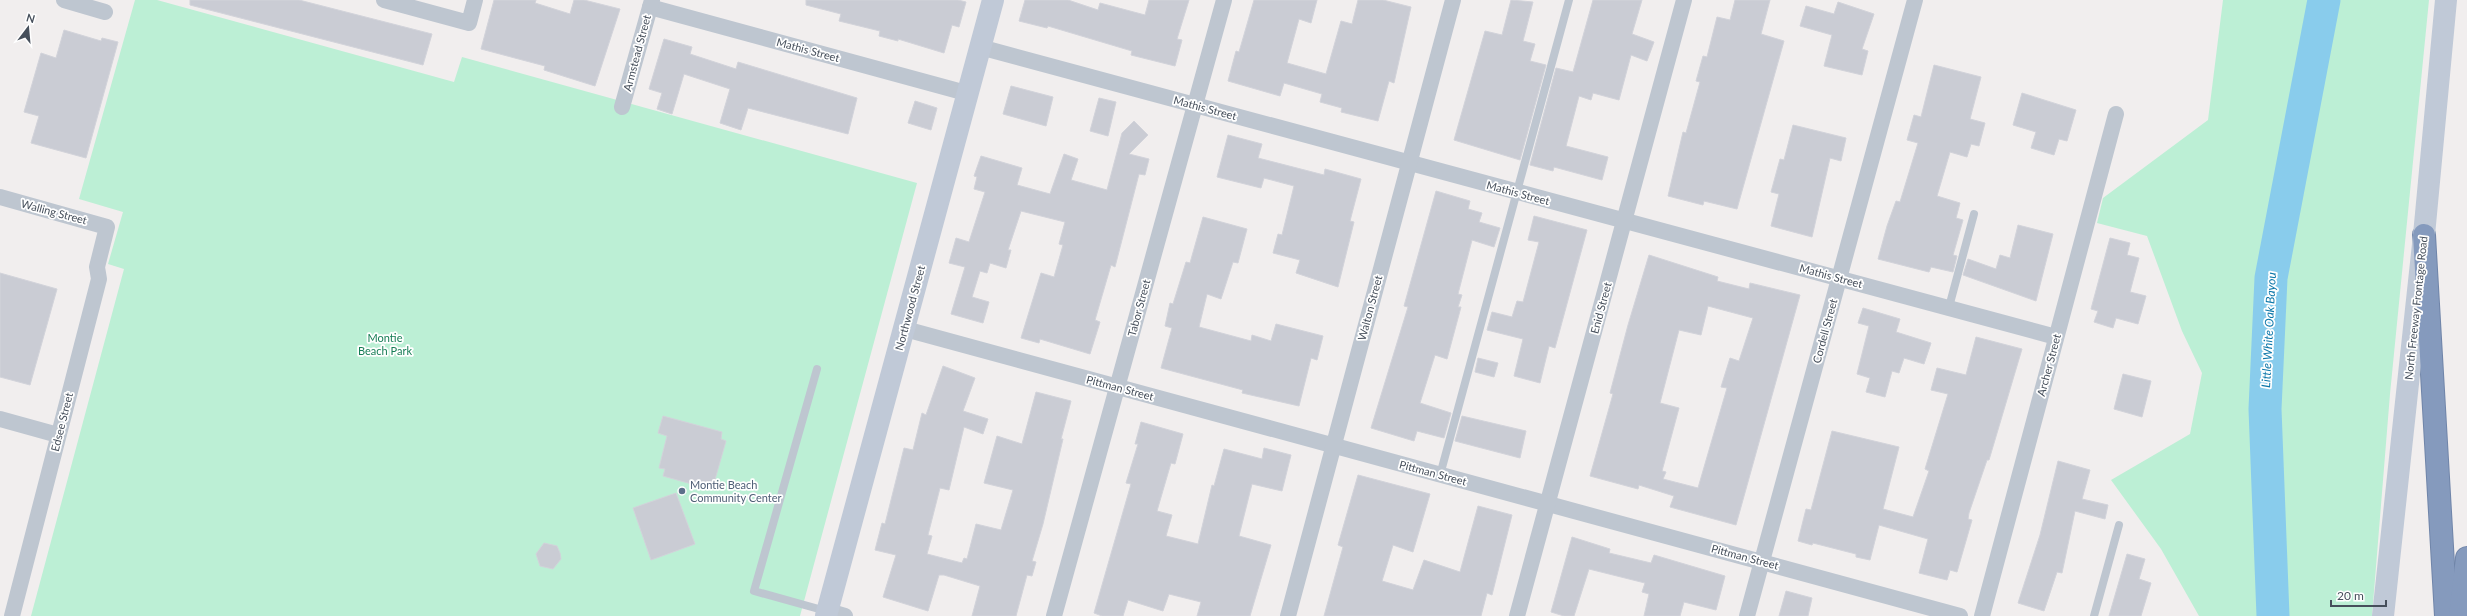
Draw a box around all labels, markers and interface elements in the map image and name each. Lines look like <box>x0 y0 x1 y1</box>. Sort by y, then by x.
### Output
north arrow <box>8 8 48 48</box>
text: N <box>25 10 37 25</box>
street label: Armstead Street <box>620 13 653 92</box>
street label: Mathis Street <box>775 35 841 64</box>
street label: Mathis Street <box>1172 93 1238 122</box>
street label: Mathis Street <box>1485 178 1551 207</box>
street label: Walling Street <box>20 196 89 227</box>
street label: North Freeway Frontage Road <box>2401 235 2430 380</box>
street label: Mathis Street <box>1798 261 1864 290</box>
street label: Northwood Street <box>892 264 927 352</box>
water label: Little White Oak Bayou <box>2258 272 2279 388</box>
street label: Walton Street <box>1355 274 1384 342</box>
street label: Tabor Street <box>1125 278 1152 338</box>
street label: Enid Street <box>1587 281 1614 335</box>
street label: Cordell Street <box>1810 297 1839 365</box>
park label: Montie Beach Park <box>358 331 412 357</box>
street label: Archer Street <box>2034 332 2063 397</box>
street label: Pittman Street <box>1085 372 1155 403</box>
street label: Edsee Street <box>48 391 75 453</box>
street label: Pittman Street <box>1398 457 1468 488</box>
place label: Montie Beach Community Center <box>690 478 781 504</box>
marker: Montie Beach Community Center <box>677 486 687 496</box>
street label: Pittman Street <box>1710 541 1780 572</box>
scale bar <box>2331 582 2386 608</box>
text: 20 m <box>2337 588 2364 603</box>

